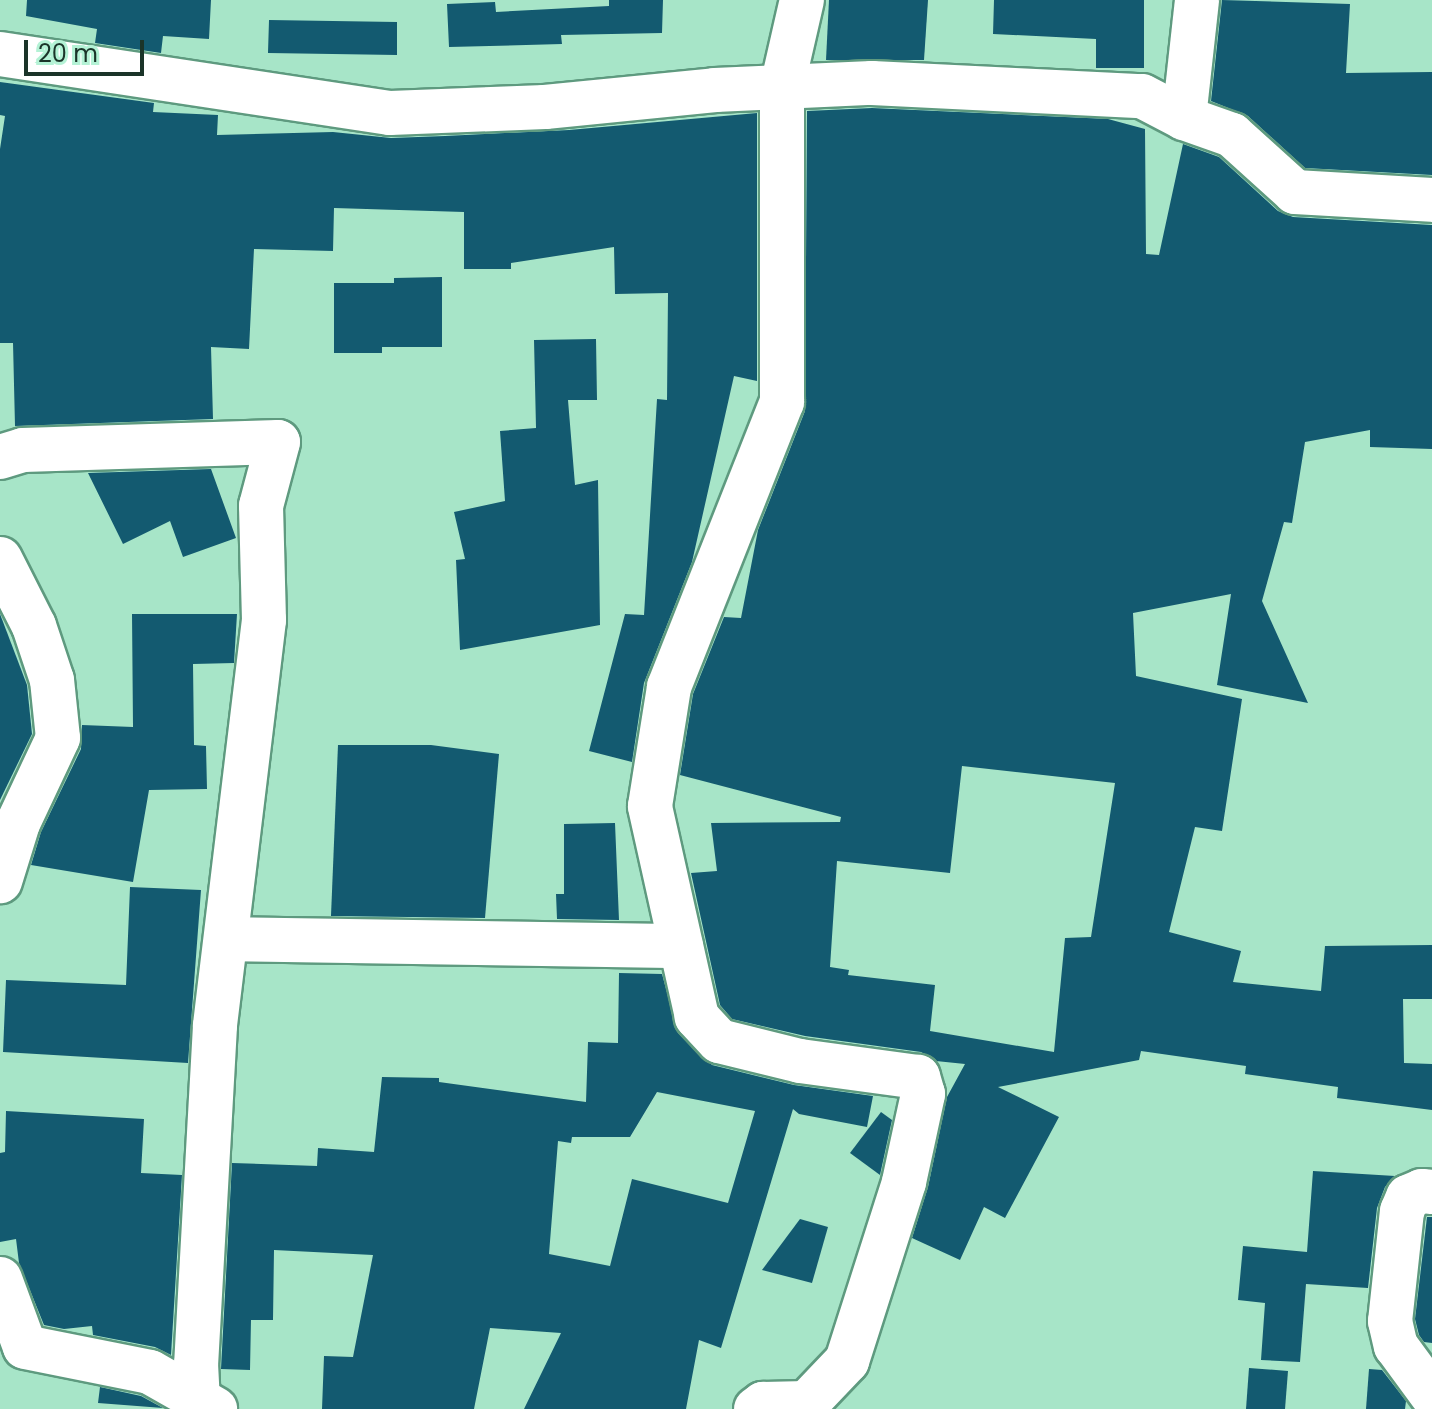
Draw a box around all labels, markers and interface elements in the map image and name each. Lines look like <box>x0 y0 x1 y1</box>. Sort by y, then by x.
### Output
scale bar <box>28 24 148 74</box>
text: 20 m <box>38 37 98 70</box>

